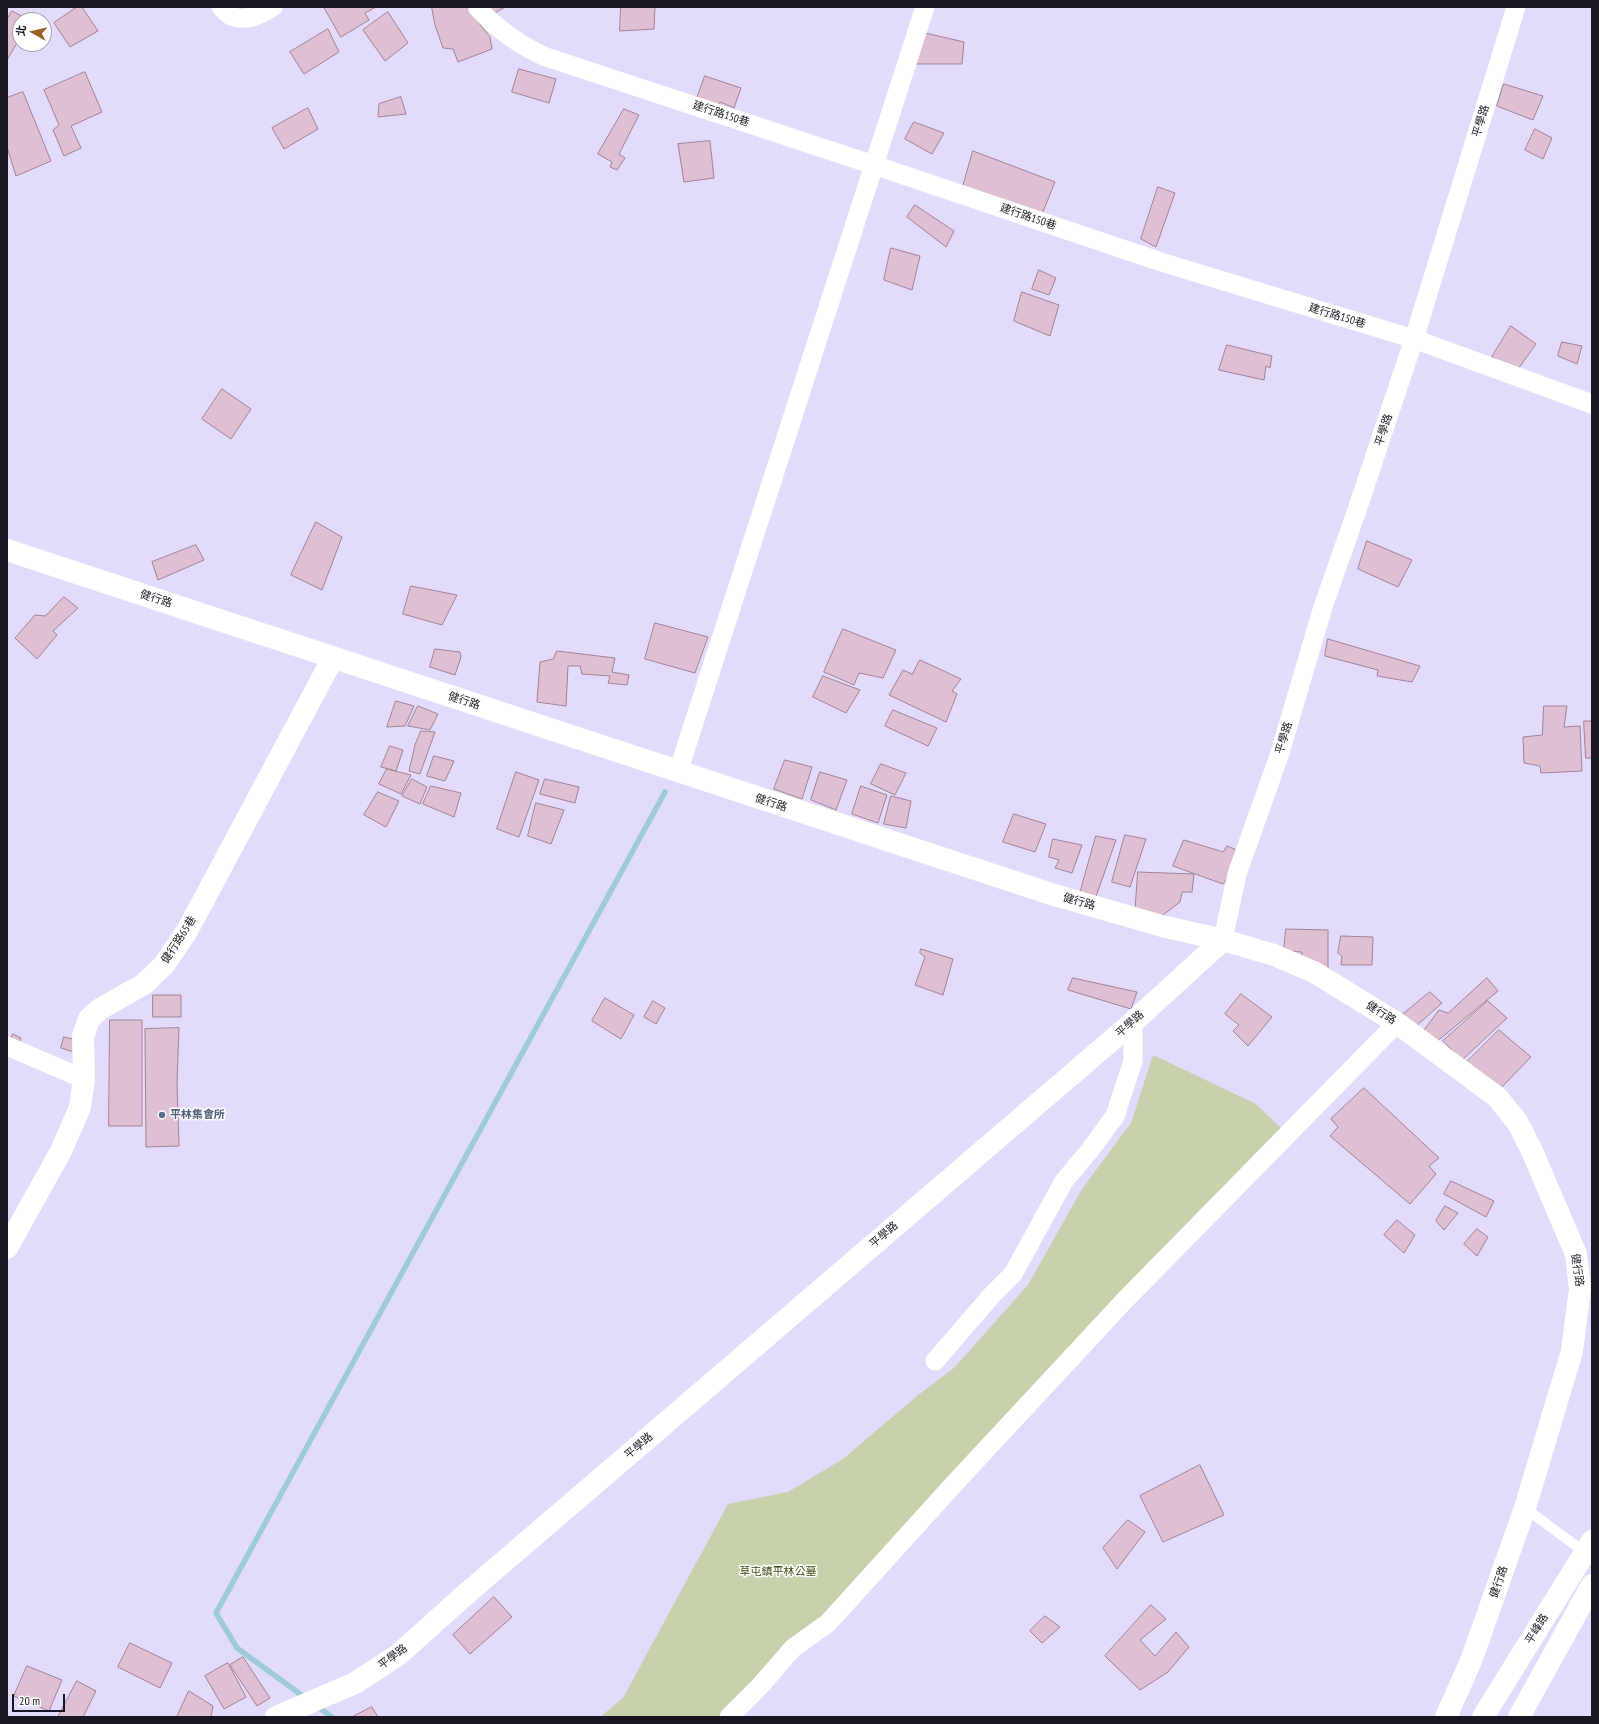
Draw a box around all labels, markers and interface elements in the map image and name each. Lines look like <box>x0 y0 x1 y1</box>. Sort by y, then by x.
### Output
north arrow <box>12 12 52 52</box>
text: 北 <box>13 24 29 37</box>
street label: 建行路150巷 <box>691 99 751 129</box>
street label: 平學路 <box>1470 103 1492 139</box>
street label: 建行路150巷 <box>998 201 1058 233</box>
street label: 建行路150巷 <box>1307 301 1367 331</box>
street label: 平學路 <box>1373 412 1395 448</box>
street label: 健行路 <box>138 588 174 610</box>
street label: 健行路 <box>446 690 482 712</box>
street label: 平學路 <box>1273 720 1295 756</box>
street label: 健行路 <box>753 792 789 814</box>
street label: 健行路 <box>1061 891 1097 913</box>
street label: 健行路65巷 <box>159 914 199 966</box>
street label: 健行路 <box>1364 999 1398 1027</box>
street label: 平學路 <box>1113 1008 1147 1040</box>
place label: 平林集會所 <box>170 1108 225 1122</box>
marker: 平林集會所 <box>157 1110 167 1120</box>
street label: 平學路 <box>867 1219 901 1251</box>
street label: 健行路 <box>1568 1253 1586 1287</box>
street label: 平學路 <box>622 1430 656 1462</box>
street label: 健行路 <box>1487 1564 1511 1600</box>
park label: 草屯鎮平林公墓 <box>740 1565 816 1579</box>
street label: 平峰路 <box>1523 1612 1551 1646</box>
street label: 平學路 <box>376 1642 410 1672</box>
scale bar <box>14 1686 67 1712</box>
text: 20 m <box>19 1693 40 1708</box>

